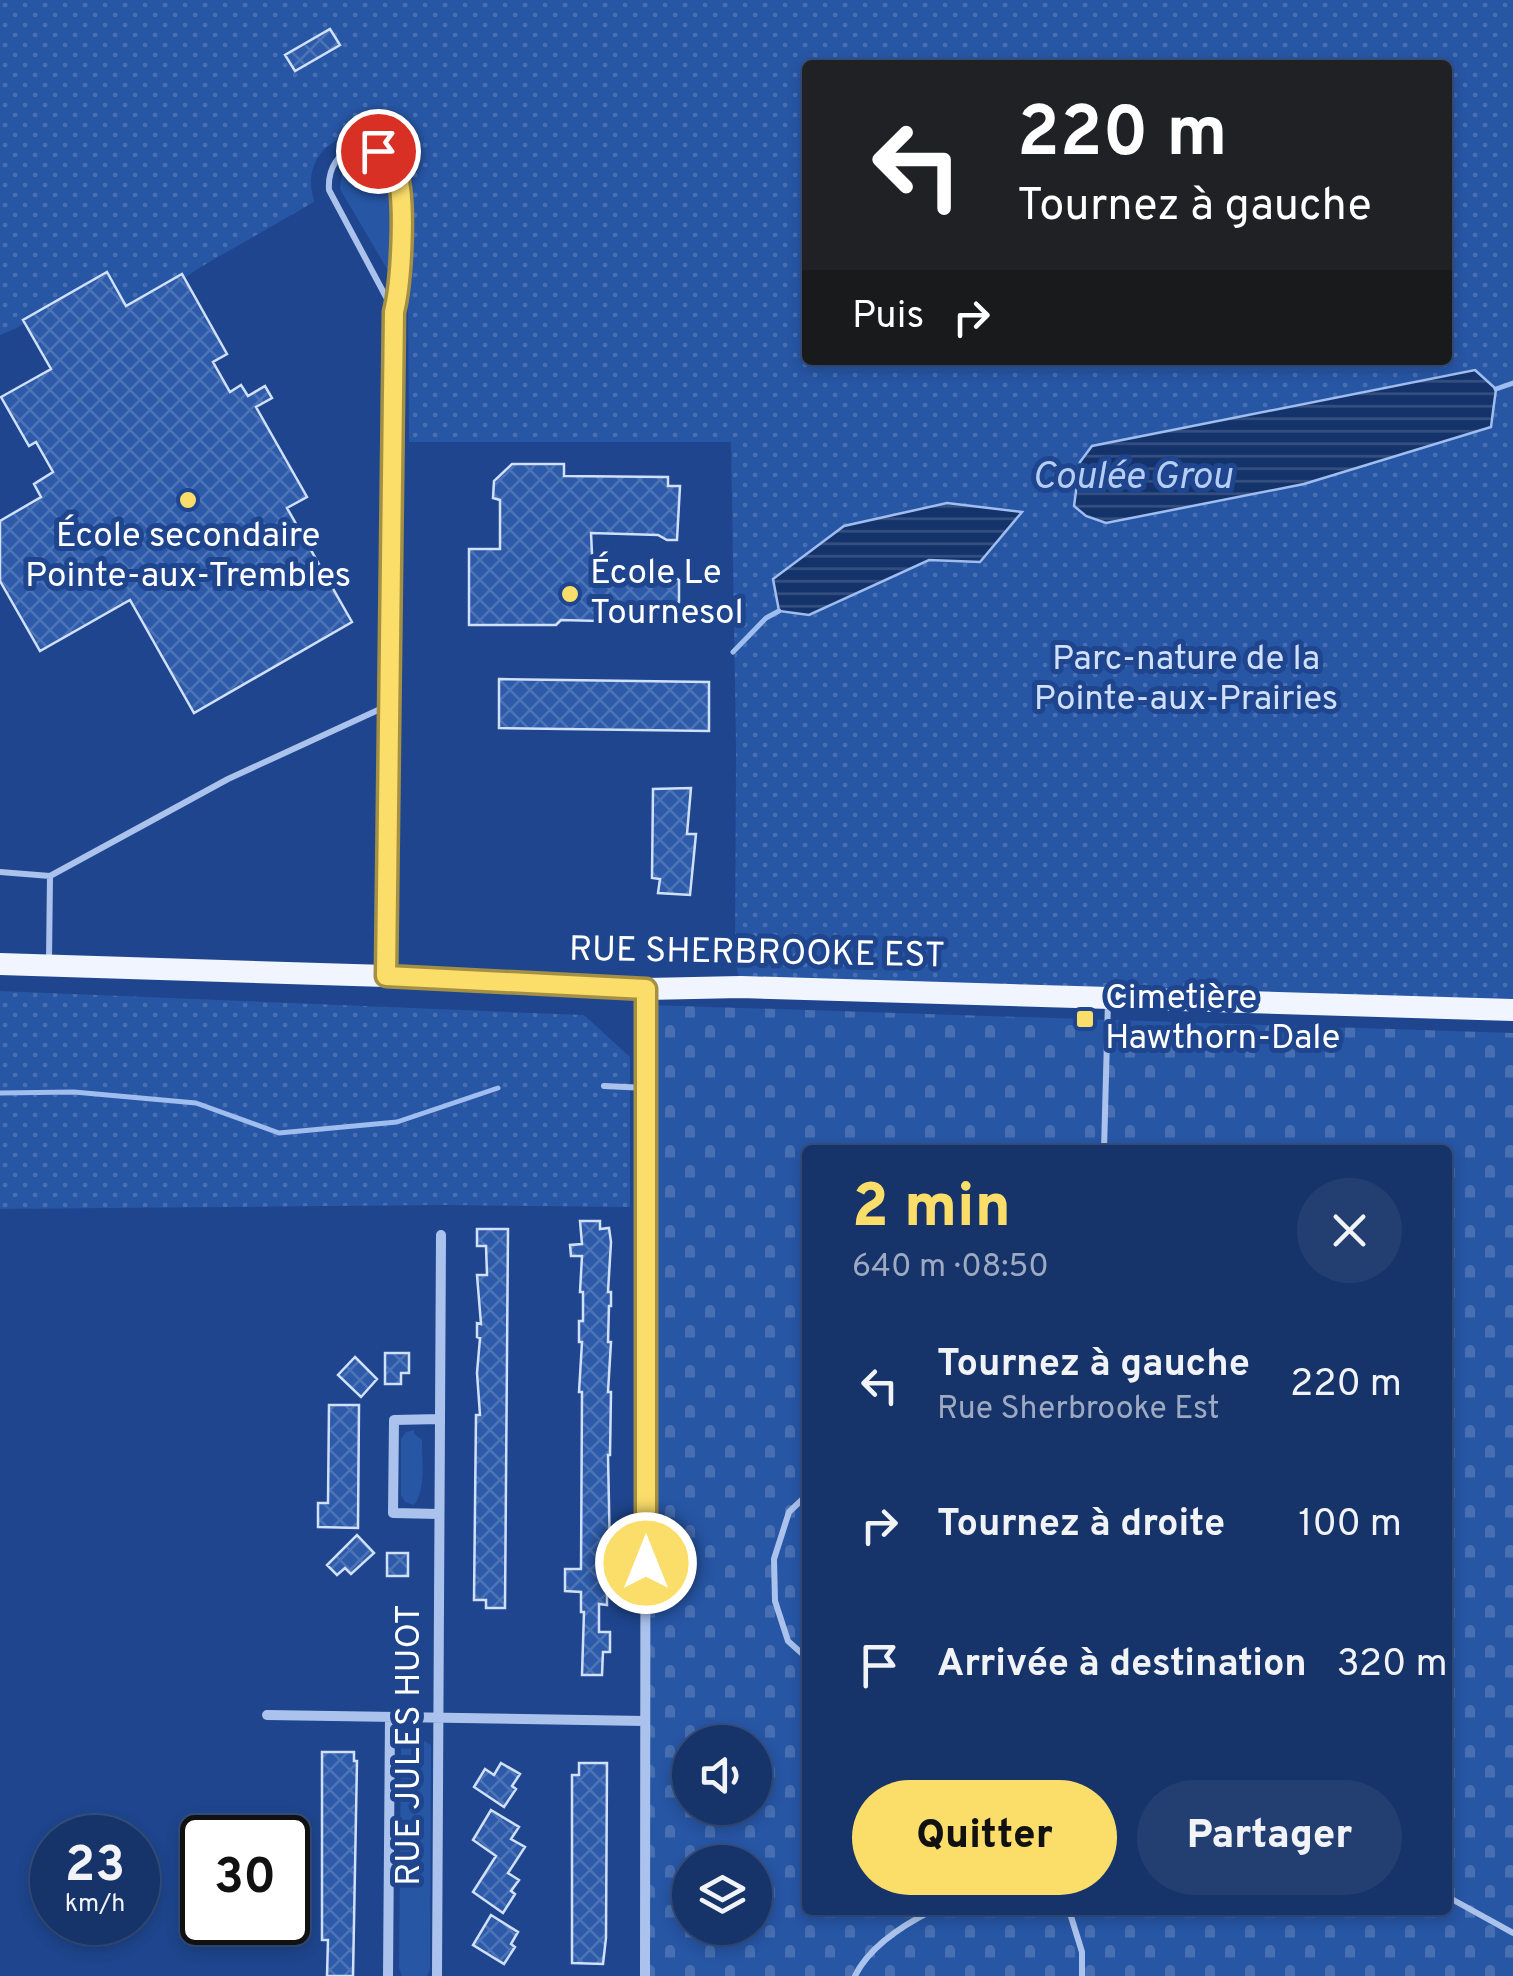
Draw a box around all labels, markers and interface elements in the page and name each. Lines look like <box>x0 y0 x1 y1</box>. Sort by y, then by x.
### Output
text: 220 m <box>1017 92 1227 181</box>
icon: left <box>852 100 982 230</box>
pin <box>336 109 421 194</box>
icon: arrive <box>351 124 406 179</box>
text: Tournez à gauche <box>1017 179 1372 236</box>
icon: right <box>944 290 999 345</box>
text: Puis <box>852 293 924 342</box>
water label: Coulée Grou <box>1032 454 1234 503</box>
marker: École secondaire Pointe-aux-Trembles <box>177 489 199 511</box>
place label: École secondaire Pointe-aux-Trembles <box>25 514 351 599</box>
place label: École Le Tournesol <box>590 551 744 636</box>
marker: École Le Tournesol <box>559 583 581 605</box>
park label: Parc-nature de la Pointe-aux-Prairies <box>1034 638 1338 722</box>
street label: RUE SHERBROOKE EST <box>569 929 945 979</box>
place label: Cimetière Hawthorn-Dale <box>1105 977 1340 1061</box>
marker: Cimetière Hawthorn-Dale <box>1074 1008 1096 1030</box>
text: 2 min <box>852 1172 1011 1248</box>
button: close <box>1297 1178 1402 1283</box>
text: 640 m · 08:50 <box>852 1248 1049 1288</box>
text: Tournez à gauche <box>937 1341 1250 1390</box>
icon: left <box>852 1358 907 1413</box>
text: 220 m <box>1290 1361 1402 1410</box>
text: Rue Sherbrooke Est <box>937 1390 1220 1430</box>
icon: right <box>852 1498 907 1553</box>
text: Tournez à droite <box>937 1501 1225 1550</box>
text: 100 m <box>1298 1501 1402 1550</box>
position arrow <box>594 1511 698 1615</box>
street label: RUE JULES HUOT <box>388 1604 432 1886</box>
icon: arrive <box>852 1638 907 1693</box>
text: Arrivée à destination <box>937 1641 1307 1690</box>
text: 320 m <box>1337 1641 1448 1690</box>
map controls <box>672 1725 772 1945</box>
button: sound <box>672 1725 772 1825</box>
button: Quitter <box>852 1780 1117 1895</box>
button: Partager <box>1137 1780 1402 1895</box>
speed limit sign: 30 <box>180 1815 310 1945</box>
text: 23 <box>65 1836 125 1899</box>
button: layers <box>672 1845 772 1945</box>
text: km/h <box>65 1889 125 1921</box>

